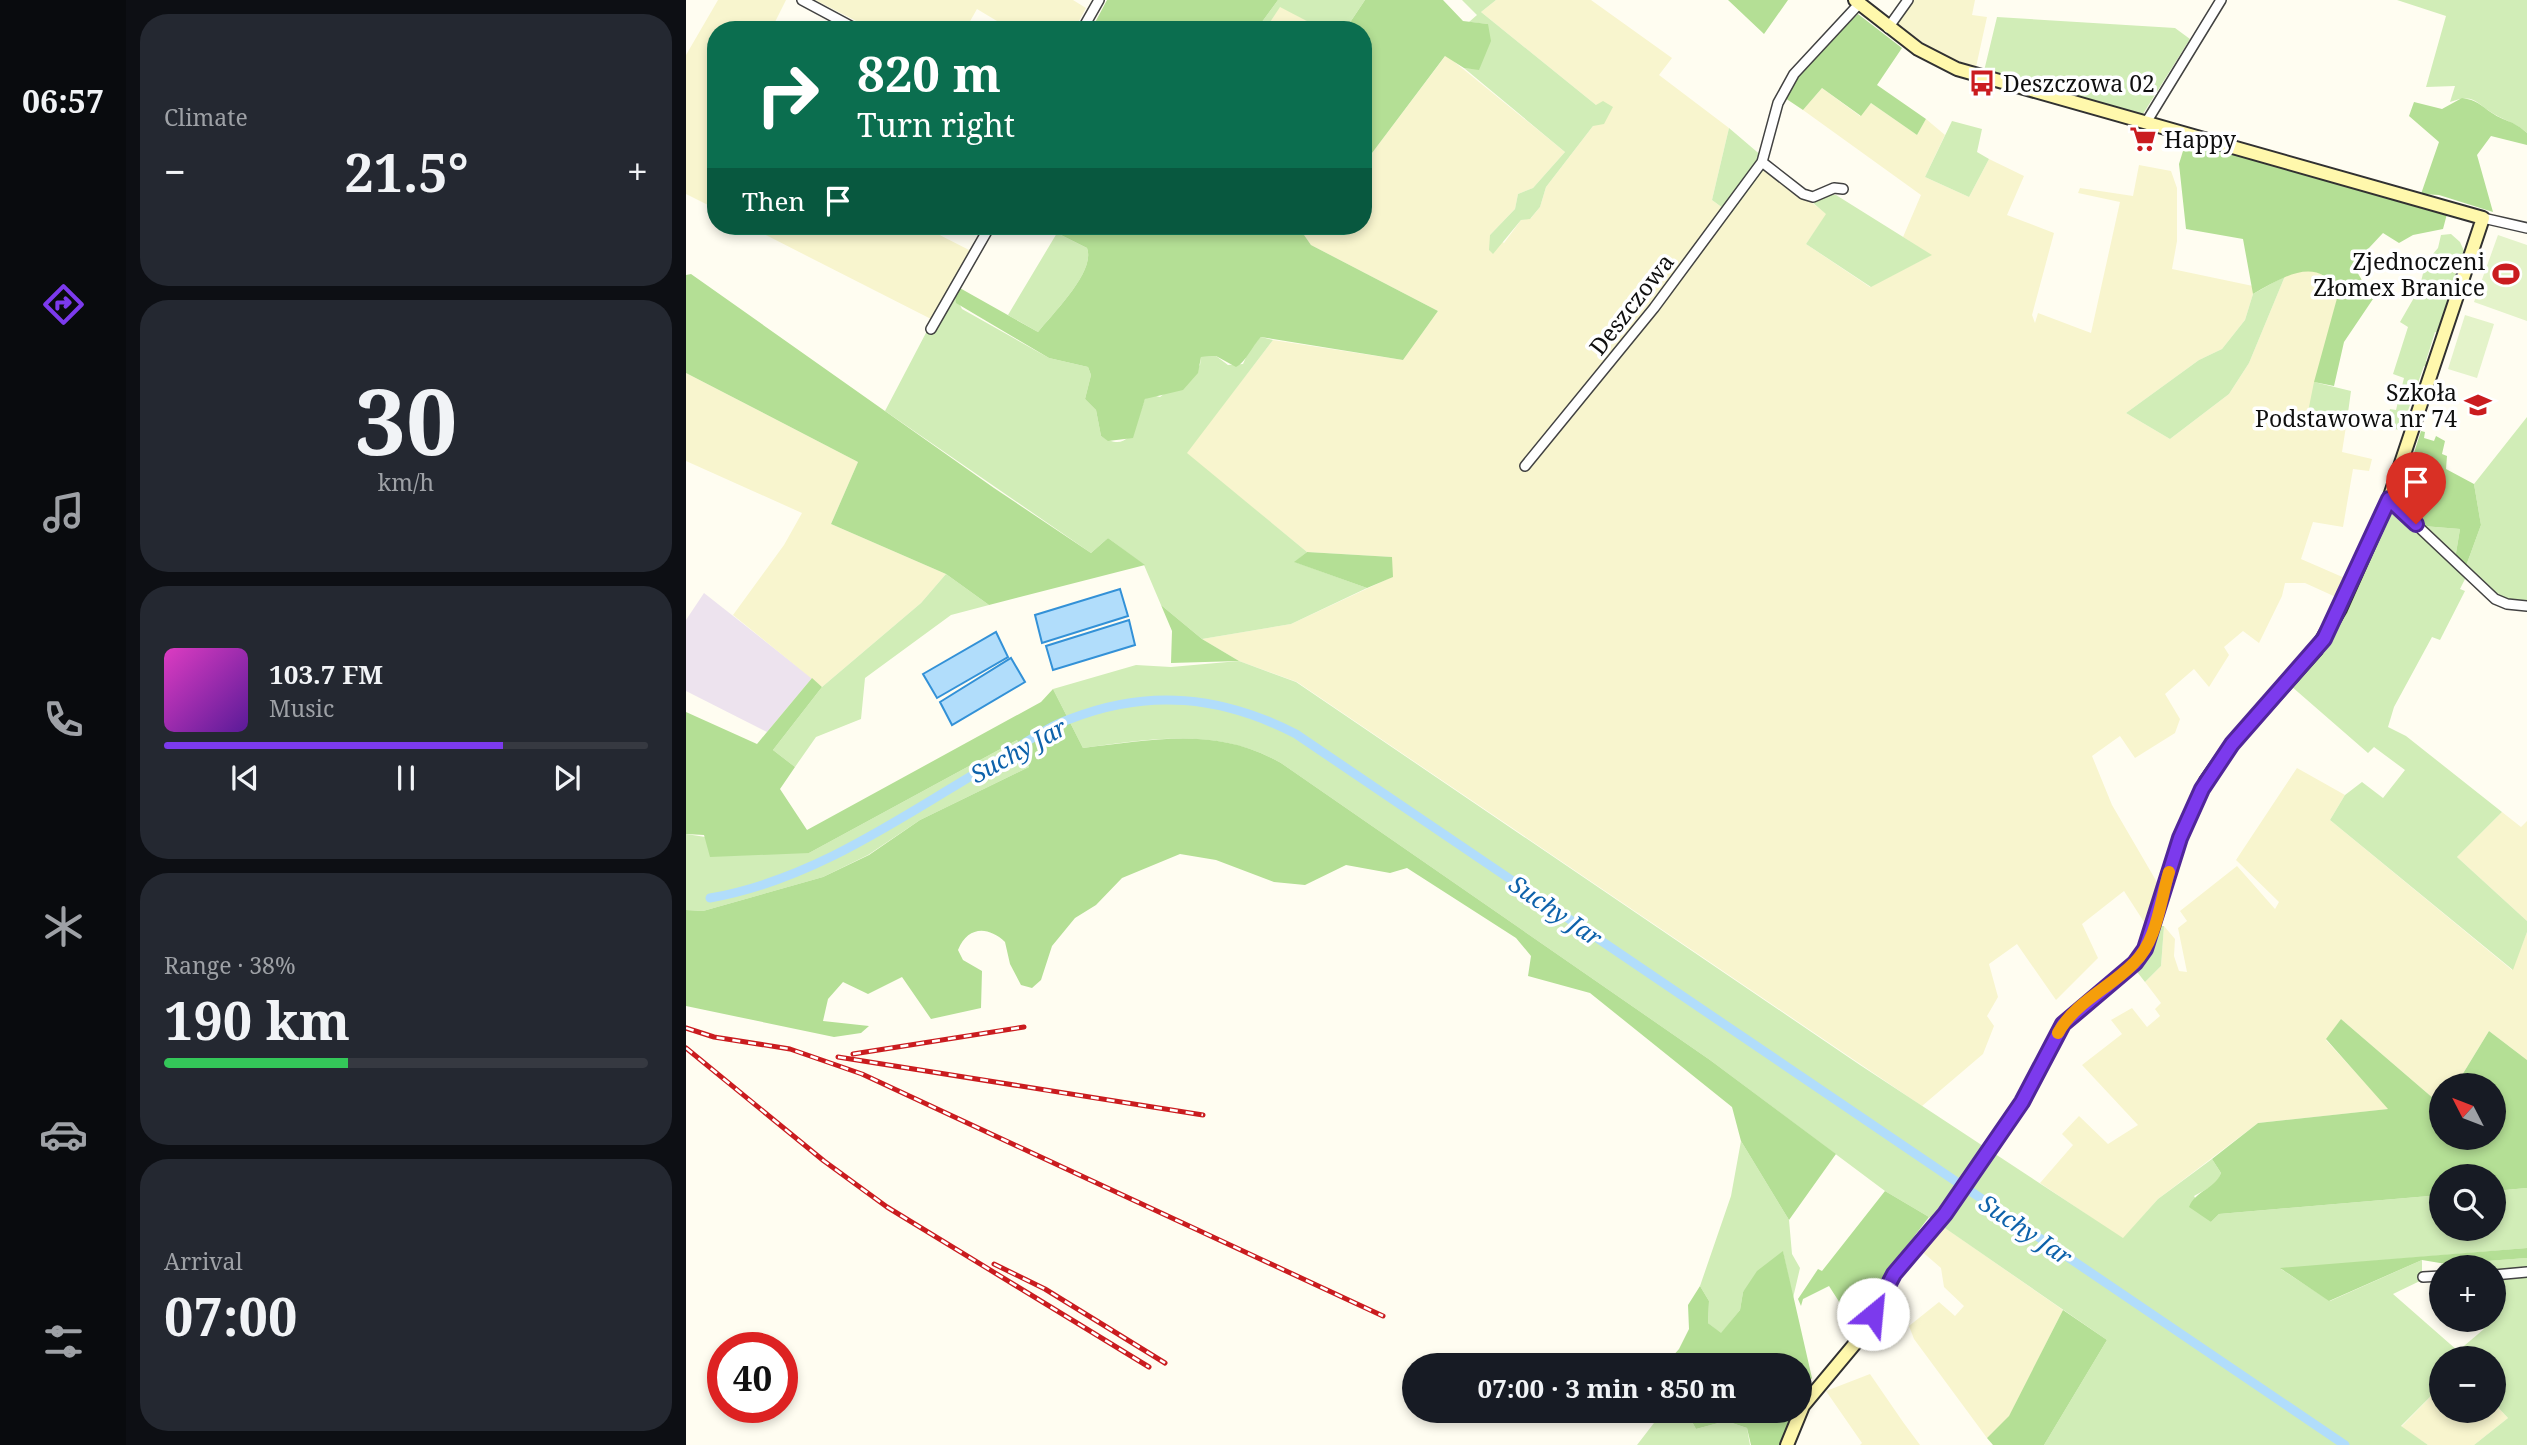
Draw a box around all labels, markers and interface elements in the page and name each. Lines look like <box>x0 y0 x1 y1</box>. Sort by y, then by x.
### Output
text: 820 m <box>857 40 1001 106</box>
icon: right <box>742 49 833 140</box>
place label: Deszczowa 02 <box>2003 67 2155 99</box>
bus stop icon: Deszczowa 02 <box>1967 68 1997 98</box>
text: 06:57 <box>22 79 104 122</box>
text: Climate <box>164 101 248 133</box>
text: Turn right <box>857 103 1015 146</box>
place label: Happy <box>2164 123 2236 155</box>
supermarket icon: Happy <box>2128 124 2158 154</box>
text: 21.5° <box>344 136 469 207</box>
text: − <box>164 145 186 197</box>
text: + <box>627 145 648 197</box>
icon: arrive <box>819 182 857 220</box>
text: Then <box>742 183 805 219</box>
place label: Zjednoczeni Złomex Branice <box>2313 245 2486 303</box>
street label: Deszczowa <box>1581 247 1681 361</box>
sports icon: Zjednoczeni Złomex Branice <box>2491 259 2521 289</box>
icon: directions <box>39 280 88 329</box>
text: 30 <box>355 358 457 482</box>
place label: Szkoła Podstawowa nr 74 <box>2255 376 2457 434</box>
school or university icon: Szkoła Podstawowa nr 74 <box>2463 390 2493 420</box>
pin <box>2386 452 2446 524</box>
icon: arrive <box>2397 463 2435 501</box>
text: km/h <box>378 466 434 498</box>
icon: music <box>39 488 88 537</box>
text: 103.7 FM <box>269 656 383 692</box>
text: Music <box>269 692 334 724</box>
icon: phone <box>39 695 88 744</box>
water label: Suchy Jar <box>964 710 1073 790</box>
icon: previous <box>226 759 264 797</box>
icon: pause <box>387 759 425 797</box>
icon: next <box>548 759 586 797</box>
water label: Suchy Jar <box>1503 867 1610 954</box>
icon: climate <box>39 902 88 951</box>
text: Range · 38% <box>164 949 296 981</box>
text: 190 km <box>164 984 350 1055</box>
north arrow <box>2429 1073 2506 1150</box>
map controls <box>2429 1073 2506 1423</box>
icon: car <box>39 1110 88 1159</box>
button: search <box>2429 1164 2506 1241</box>
water label: Suchy Jar <box>1973 1186 2080 1273</box>
text: Arrival <box>164 1245 243 1277</box>
button: + <box>2429 1255 2506 1332</box>
position arrow <box>1836 1277 1910 1351</box>
text: 07:00 <box>164 1280 297 1351</box>
icon: filters <box>39 1317 88 1366</box>
speed limit sign: 40 <box>707 1332 798 1423</box>
button: − <box>2429 1346 2506 1423</box>
text: 07:00 · 3 min · 850 m <box>1477 1370 1737 1406</box>

